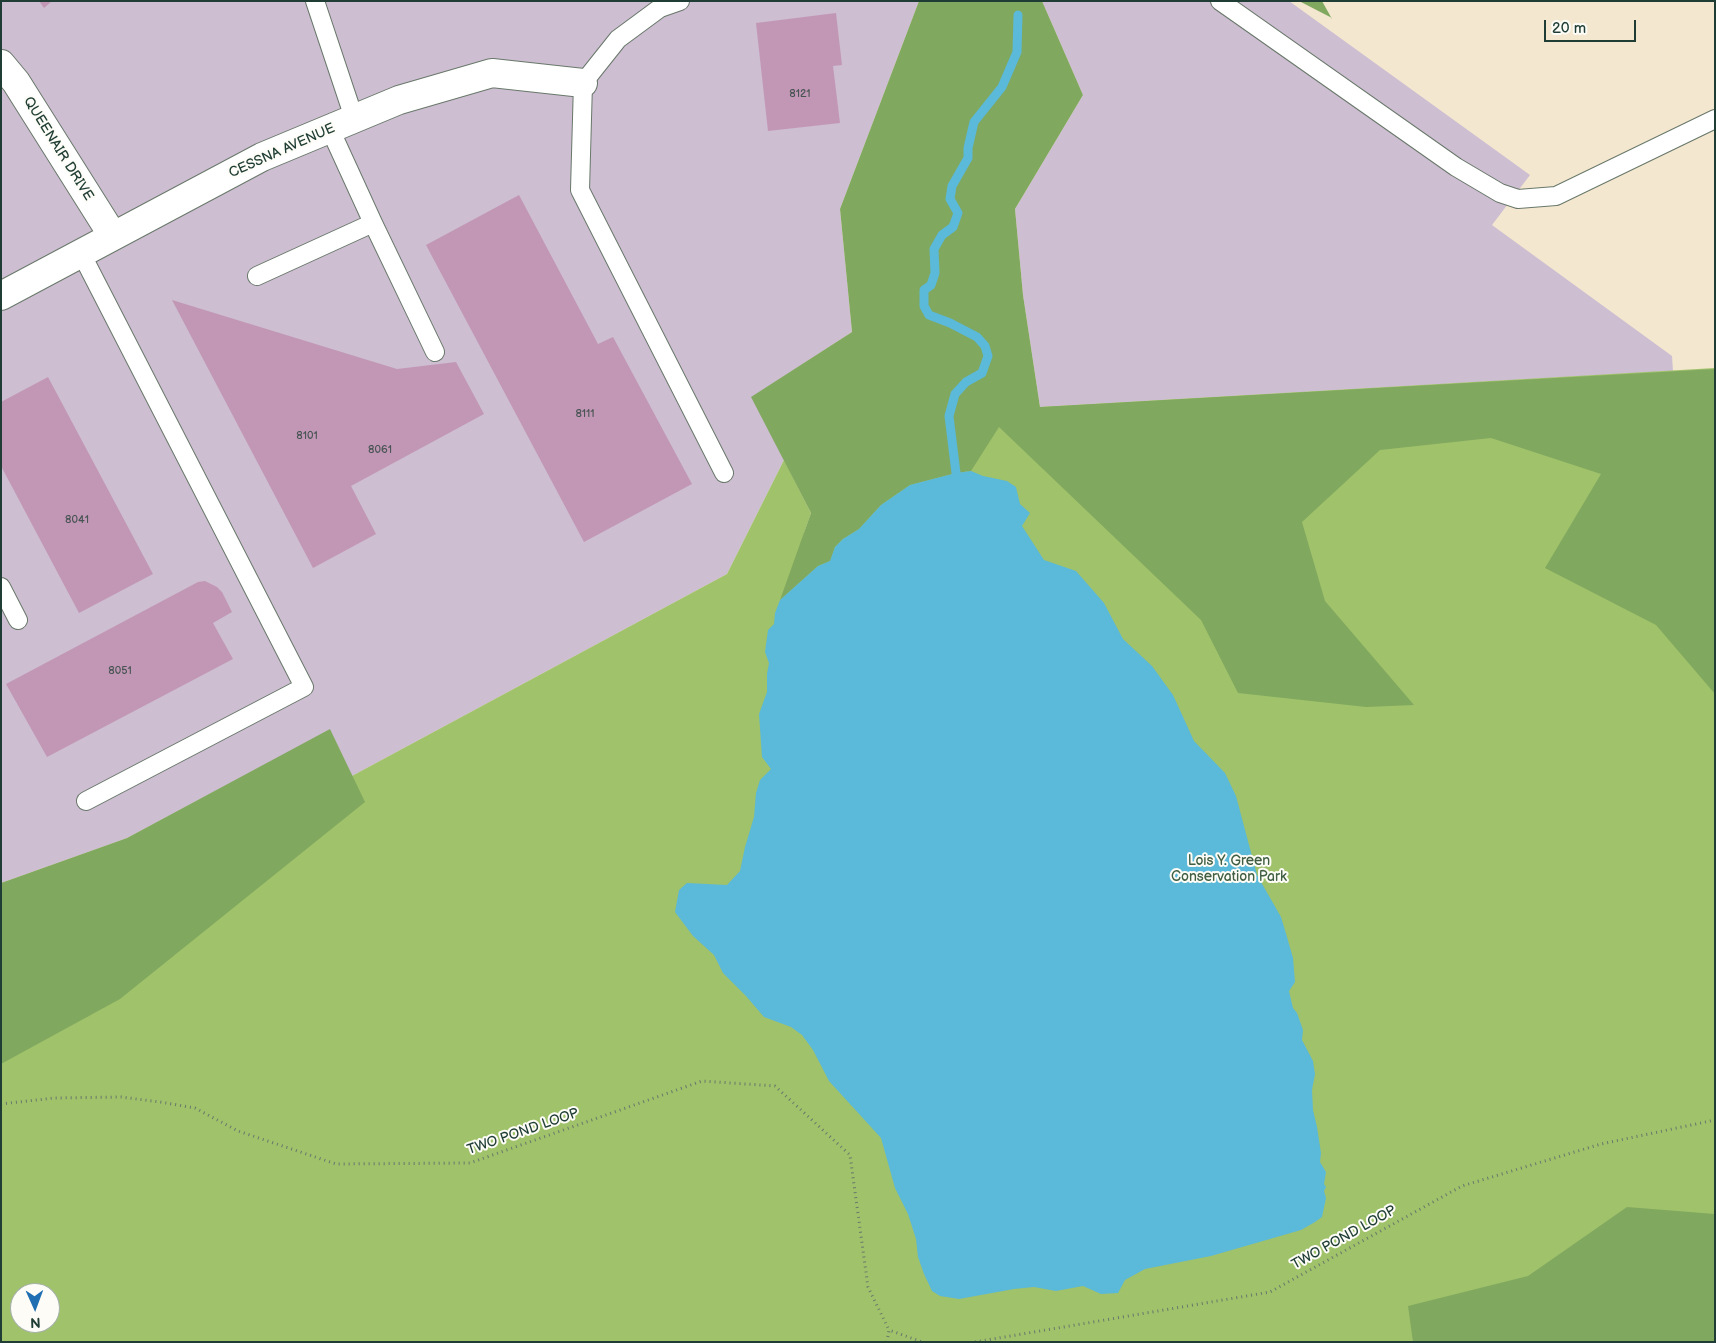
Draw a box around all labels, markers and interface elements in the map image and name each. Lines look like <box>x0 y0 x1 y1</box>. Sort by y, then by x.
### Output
scale bar <box>1546 10 1638 42</box>
text: 20 m <box>1552 19 1586 38</box>
house number: 8121 <box>789 87 811 101</box>
street label: QUEENAIR DRIVE <box>19 94 97 204</box>
street label: CESSNA AVENUE <box>226 120 338 182</box>
house number: 8111 <box>575 407 595 421</box>
house number: 8101 <box>296 429 318 443</box>
house number: 8061 <box>368 443 392 457</box>
house number: 8041 <box>65 513 89 527</box>
house number: 8051 <box>108 664 132 678</box>
park label: Lois Y. Green Conservation Park <box>1171 853 1287 886</box>
street label: TWO POND LOOP <box>465 1105 581 1159</box>
street label: TWO POND LOOP <box>1289 1202 1399 1274</box>
north arrow <box>10 1283 60 1333</box>
text: N <box>30 1314 41 1331</box>

